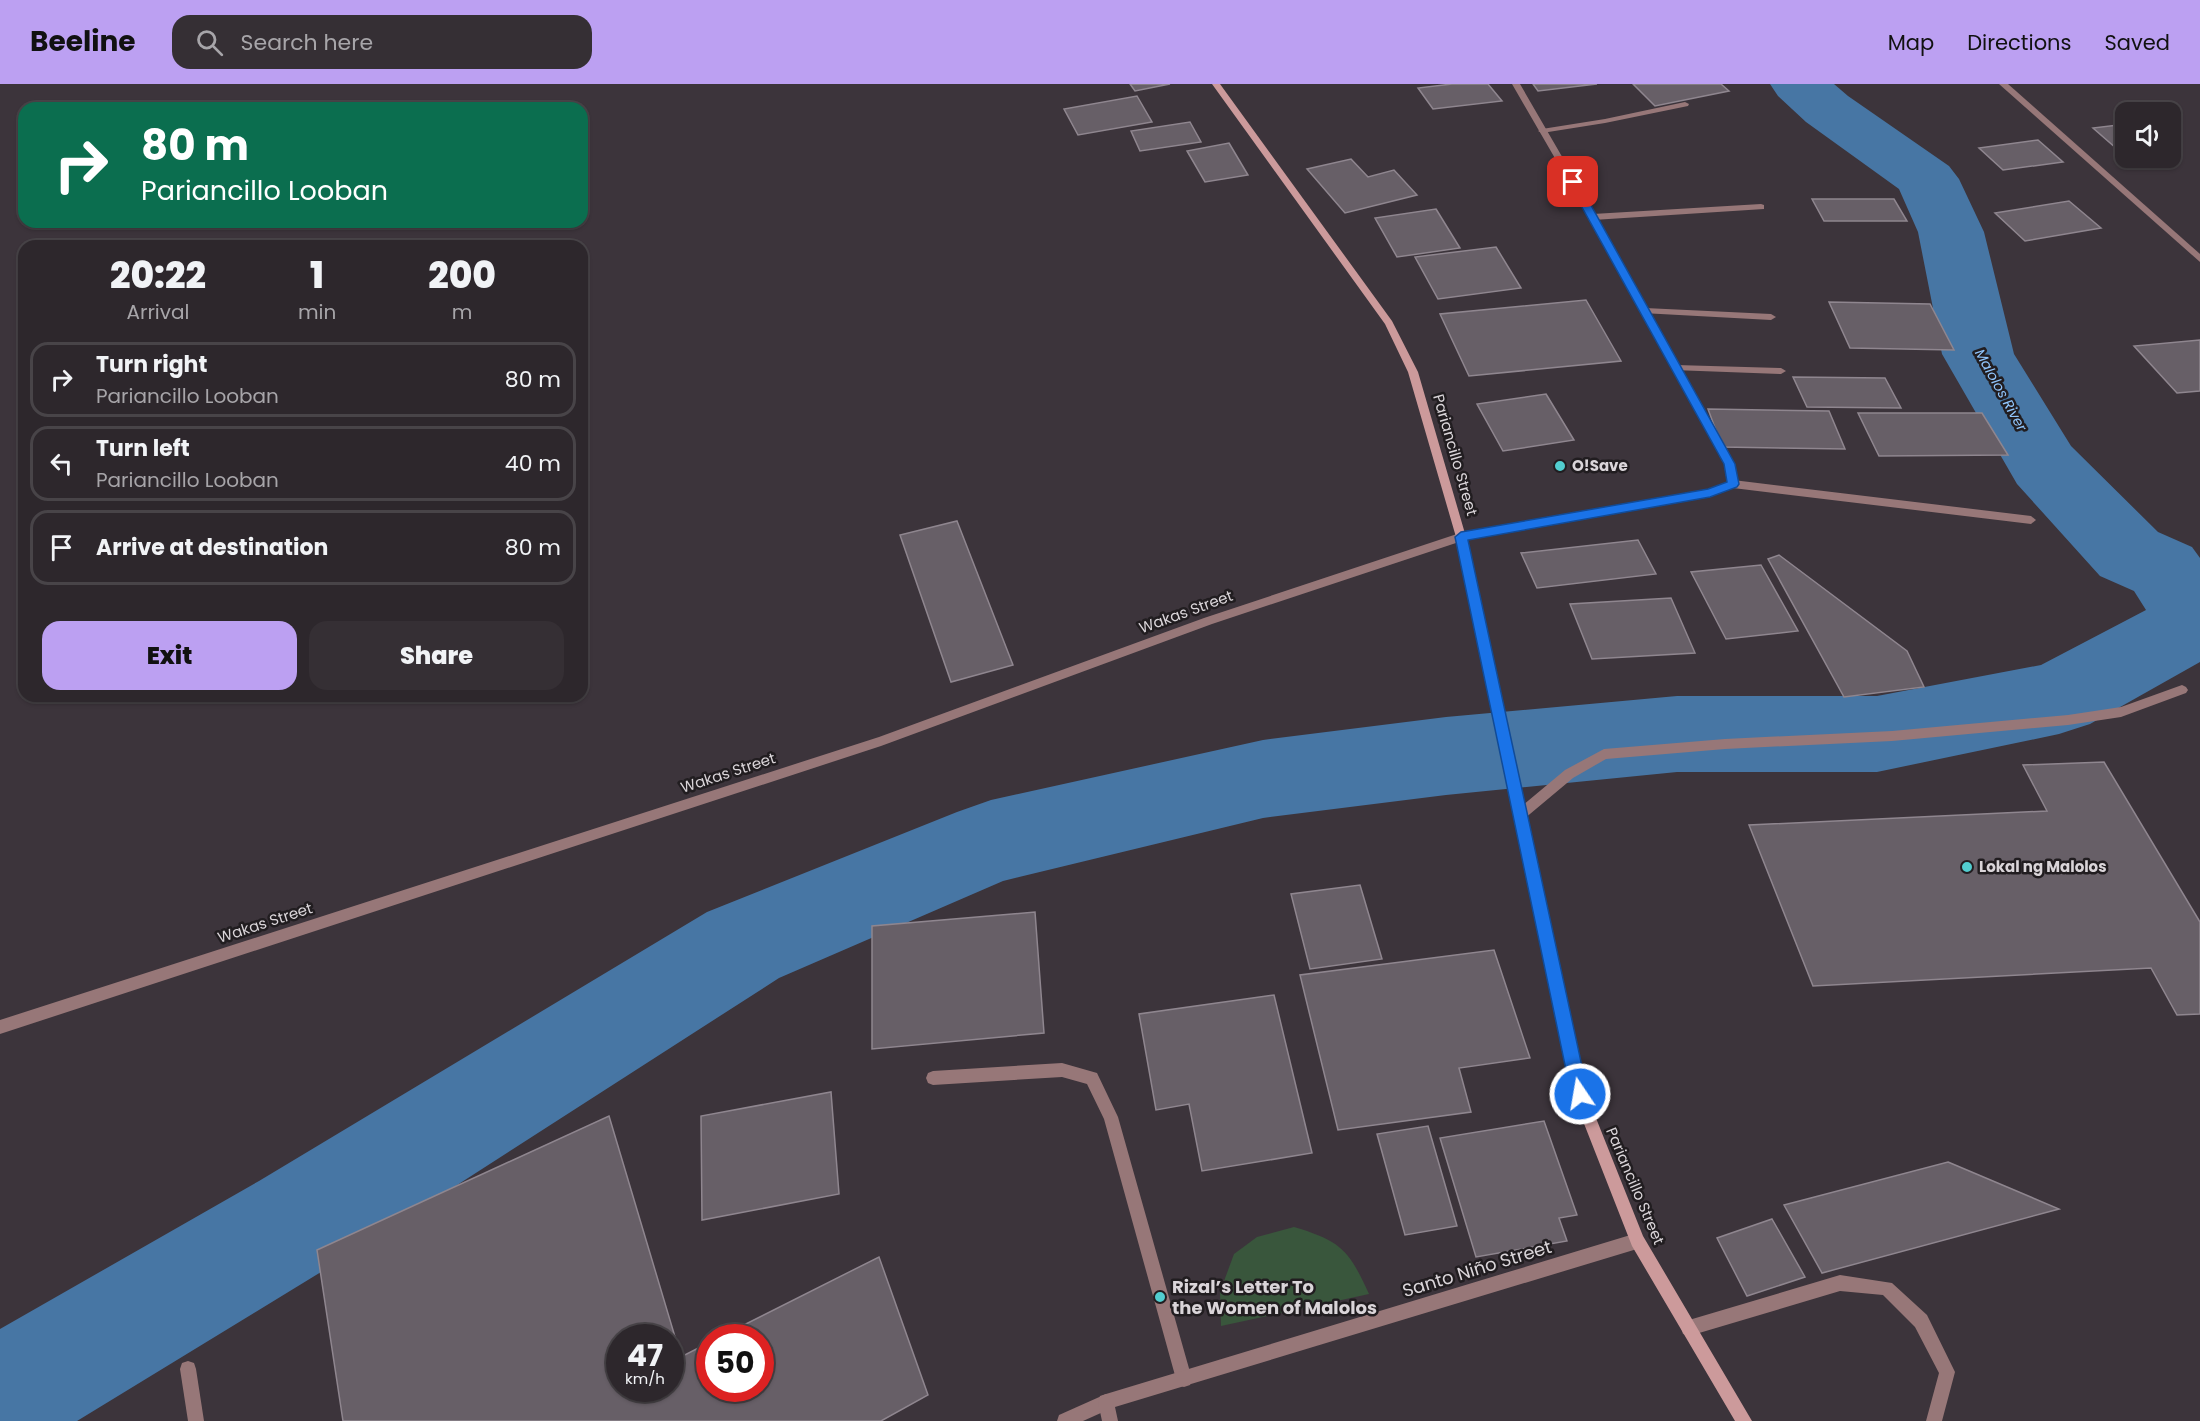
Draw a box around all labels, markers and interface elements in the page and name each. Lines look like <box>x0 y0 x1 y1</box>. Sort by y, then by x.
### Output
search box <box>172 15 592 69</box>
text: Beeline <box>30 22 136 61</box>
icon: search <box>193 26 226 59</box>
text: Search here <box>241 27 373 58</box>
text: Map <box>1888 28 1934 57</box>
text: Directions <box>1967 28 2071 57</box>
text: Saved <box>2104 28 2170 57</box>
map controls <box>2115 102 2181 168</box>
button: sound <box>2115 102 2181 168</box>
text: 80 m <box>141 116 249 175</box>
icon: right <box>42 126 120 204</box>
pin <box>1547 156 1598 207</box>
icon: arrive <box>1556 165 1589 198</box>
text: Pariancillo Looban <box>141 172 388 209</box>
text: 20:22 <box>110 250 206 301</box>
text: 1 <box>310 250 324 301</box>
text: 200 <box>428 250 496 301</box>
text: Arrival <box>126 298 189 326</box>
text: min <box>298 298 336 326</box>
text: m <box>452 298 472 326</box>
water label: Malolos River <box>1970 345 2032 436</box>
text: Turn right <box>96 349 207 380</box>
icon: right <box>45 363 78 396</box>
text: 80 m <box>505 364 561 395</box>
text: Pariancillo Looban <box>96 382 279 410</box>
street label: Pariancillo Street <box>1428 392 1483 518</box>
text: Turn left <box>96 433 190 464</box>
icon: left <box>45 447 78 480</box>
text: 40 m <box>505 448 561 479</box>
place label: O!Save <box>1572 455 1628 476</box>
marker: O!Save <box>1553 459 1567 473</box>
text: Pariancillo Looban <box>96 466 279 494</box>
icon: arrive <box>45 531 78 564</box>
text: Arrive at destination <box>96 532 328 563</box>
text: 80 m <box>505 532 561 563</box>
street label: Wakas Street <box>1136 585 1236 638</box>
button: Exit <box>42 621 297 690</box>
button: Share <box>309 621 564 690</box>
street label: Wakas Street <box>678 747 778 798</box>
place label: Lokal ng Malolos <box>1979 856 2107 877</box>
marker: Lokal ng Malolos <box>1960 860 1974 874</box>
street label: Wakas Street <box>215 897 315 948</box>
position arrow <box>1548 1062 1612 1126</box>
street label: Pariancillo Street <box>1601 1124 1670 1248</box>
street label: Santo Niño Street <box>1399 1234 1555 1303</box>
place label: Rizal’s Letter To the Women of Malolos <box>1172 1274 1377 1320</box>
marker: Rizal’s Letter To the Women of Malolos <box>1153 1290 1167 1304</box>
speed limit sign: 50 <box>696 1324 774 1402</box>
text: 47 <box>627 1334 663 1377</box>
text: km/h <box>625 1368 665 1389</box>

